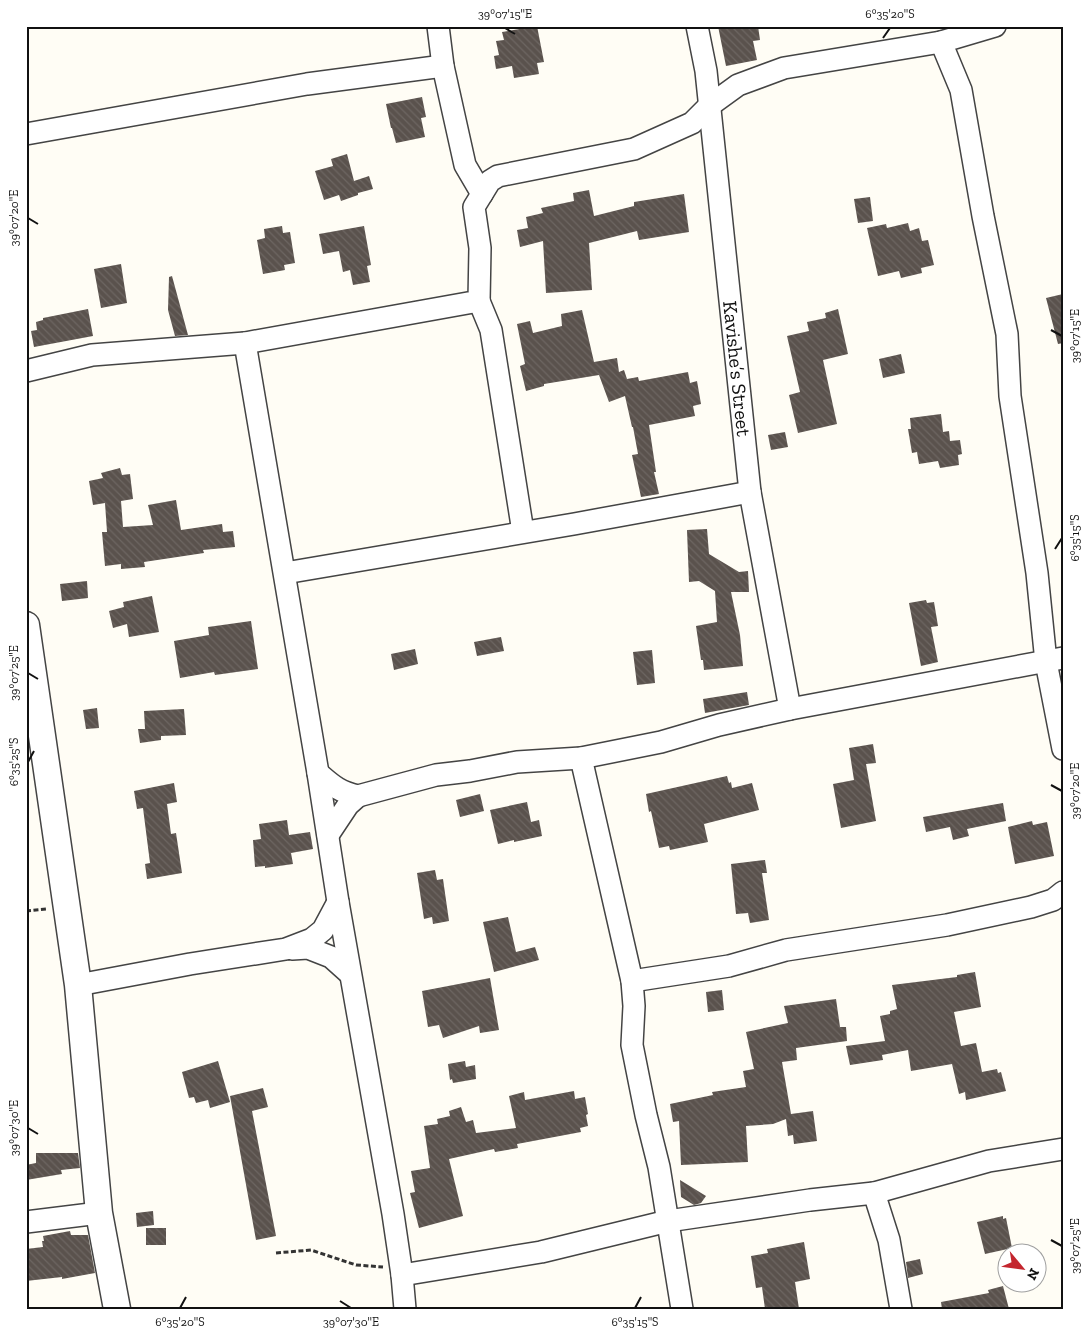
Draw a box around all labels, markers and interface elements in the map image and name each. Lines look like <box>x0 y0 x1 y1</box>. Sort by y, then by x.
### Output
text: 39°07'15"E <box>478 7 532 21</box>
text: 6°35'20"S <box>865 7 915 21</box>
text: 39°07'20"E <box>7 190 21 246</box>
street label: Kavishe’s Street <box>718 299 756 438</box>
text: 39°07'15"E <box>1068 309 1082 363</box>
text: 6°35'15"S <box>1068 514 1082 562</box>
text: 39°07'25"E <box>7 645 21 701</box>
text: 6°35'25"S <box>7 738 21 786</box>
text: 39°07'20"E <box>1068 763 1082 819</box>
text: 39°07'30"E <box>7 1100 21 1156</box>
text: 39°07'25"E <box>1068 1218 1082 1274</box>
north arrow <box>996 1242 1046 1292</box>
text: N <box>1023 1265 1043 1283</box>
text: 6°35'20"S <box>155 1315 205 1329</box>
text: 39°07'30"E <box>323 1315 379 1329</box>
text: 6°35'15"S <box>611 1315 659 1329</box>

